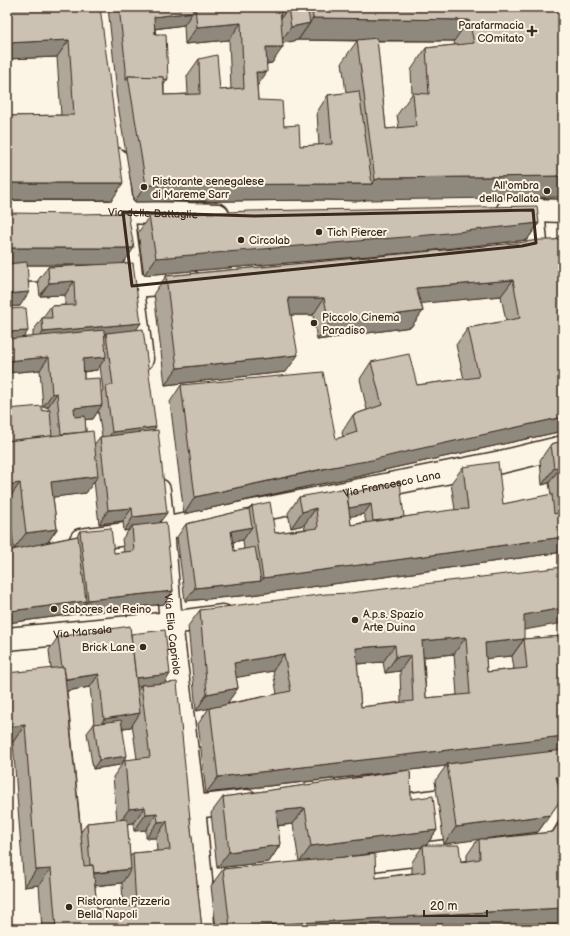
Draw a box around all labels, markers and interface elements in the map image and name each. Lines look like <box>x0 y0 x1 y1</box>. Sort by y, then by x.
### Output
place label: Parafarmacia COmitato <box>458 19 524 45</box>
marker: Parafarmacia COmitato <box>527 26 537 36</box>
place label: Ristorante senegalese di Mareme Sarr <box>152 175 264 201</box>
place label: All'ombra della Pallata <box>479 179 539 205</box>
marker: Ristorante senegalese di Mareme Sarr <box>139 182 149 192</box>
marker: All'ombra della Pallata <box>542 186 552 196</box>
street label: Via delle Battaglie <box>108 206 199 221</box>
place label: Tich Piercer <box>327 226 388 239</box>
marker: Tich Piercer <box>314 227 324 237</box>
place label: Circolab <box>249 234 290 247</box>
marker: Circolab <box>236 235 246 245</box>
place label: Piccolo Cinema Paradiso <box>322 311 399 337</box>
marker: Piccolo Cinema Paradiso <box>309 318 319 328</box>
street label: Via Francesco Lana <box>342 468 442 500</box>
street label: Via Elia Capriolo <box>162 593 184 676</box>
place label: Sabores de Reino <box>62 603 151 616</box>
marker: Sabores de Reino <box>49 604 59 614</box>
place label: A.p.s. Spazio Arte Duina <box>363 608 424 634</box>
marker: A.p.s. Spazio Arte Duina <box>350 615 360 625</box>
street label: Via Marsala <box>53 622 112 641</box>
place label: Brick Lane <box>82 641 135 654</box>
marker: Brick Lane <box>138 642 148 652</box>
scale bar <box>424 892 487 918</box>
place label: Ristorante Pizzeria Bella Napoli <box>77 895 170 921</box>
text: 20 m <box>430 899 457 914</box>
marker: Ristorante Pizzeria Bella Napoli <box>64 902 74 912</box>

